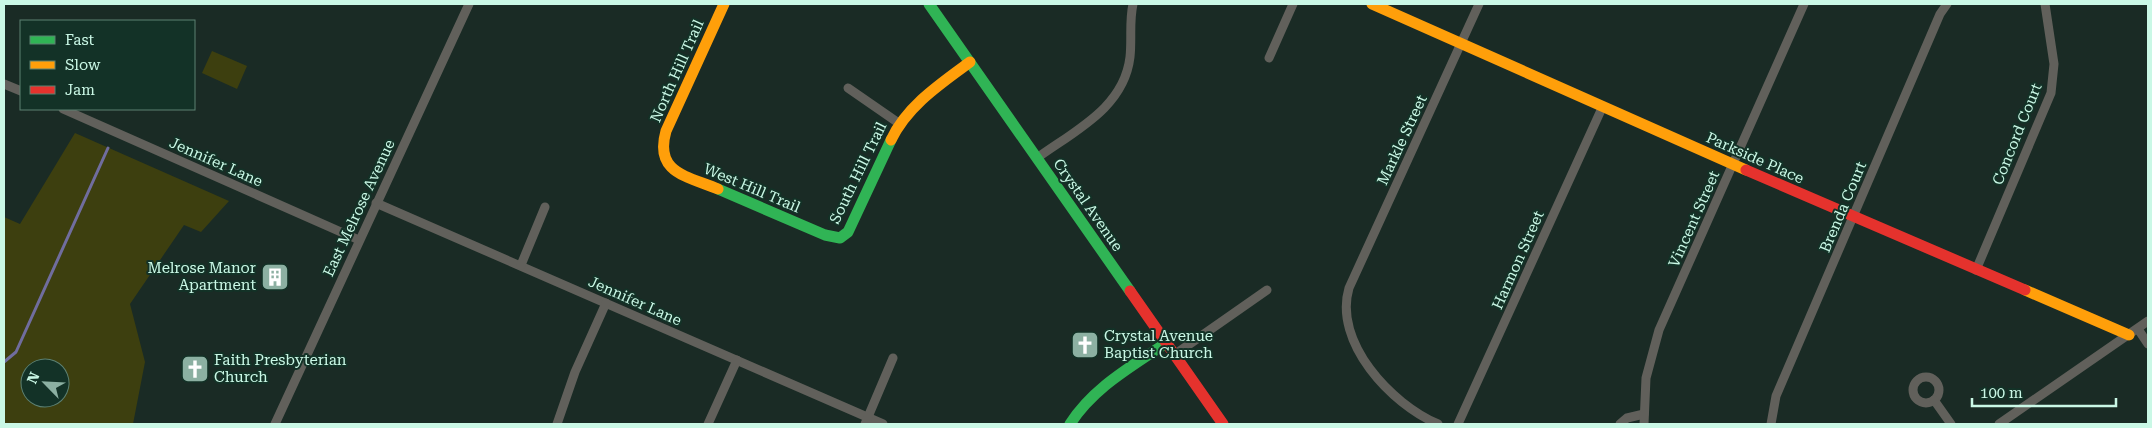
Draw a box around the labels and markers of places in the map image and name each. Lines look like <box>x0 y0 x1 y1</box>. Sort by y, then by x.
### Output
place label: Melrose Manor Apartment <box>148 259 256 294</box>
building icon: Melrose Manor Apartment <box>260 262 290 292</box>
place label: Crystal Avenue Baptist Church <box>1104 327 1213 362</box>
church icon: Crystal Avenue Baptist Church <box>1070 330 1100 360</box>
place label: Faith Presbyterian Church <box>214 351 347 386</box>
church icon: Faith Presbyterian Church <box>180 354 210 384</box>

